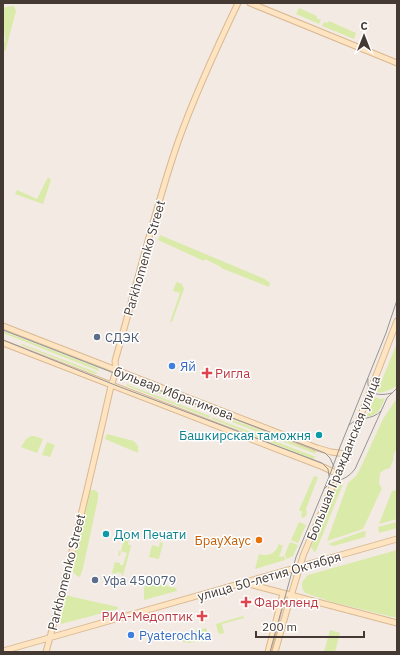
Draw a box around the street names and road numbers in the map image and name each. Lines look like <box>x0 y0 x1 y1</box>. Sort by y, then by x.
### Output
street label: Parkhomenko Street <box>120 198 169 318</box>
street label: бульвар Ибрагимова <box>111 363 236 424</box>
street label: Большая Гражданская улица <box>303 373 384 543</box>
street label: Parkhomenko Street <box>44 512 89 632</box>
street label: улица 50-летия Октября <box>195 548 343 605</box>

